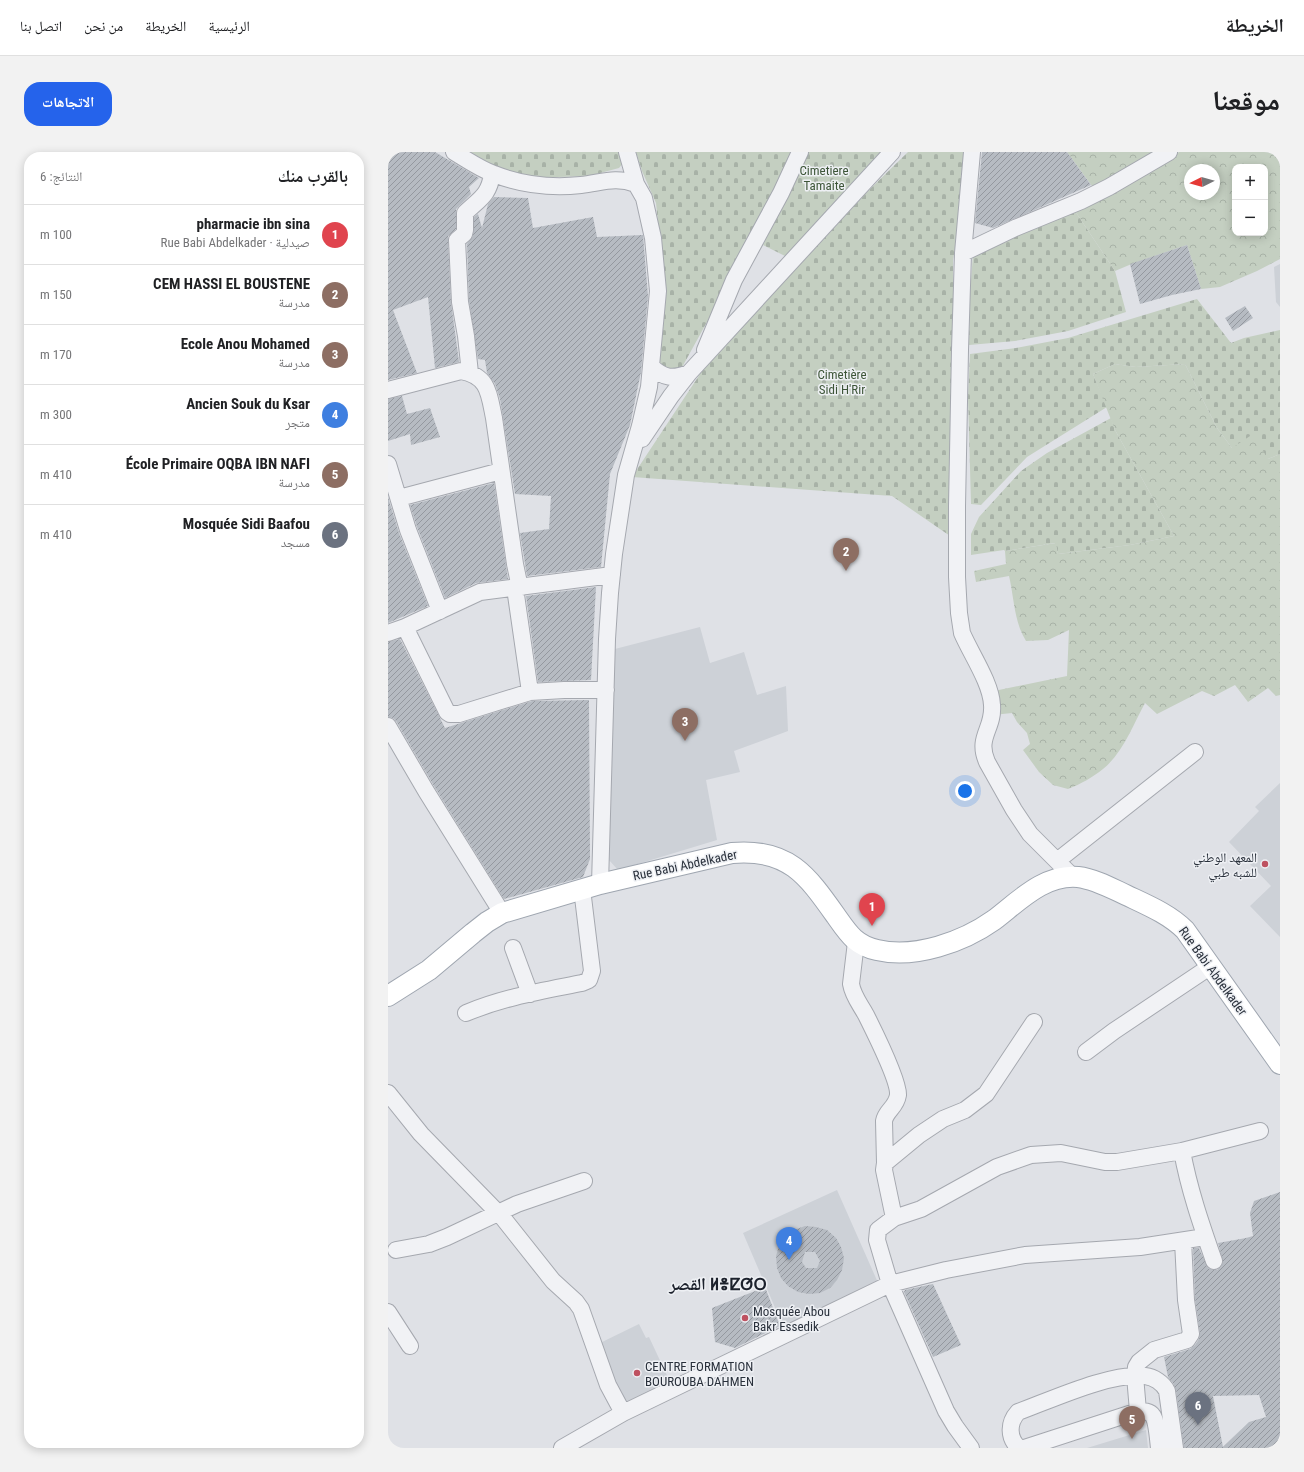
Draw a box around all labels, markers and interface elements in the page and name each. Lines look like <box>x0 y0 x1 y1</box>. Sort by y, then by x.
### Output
text: الخريطة <box>1226 14 1284 37</box>
text: اتصل بنا <box>20 18 62 34</box>
text: من نحن <box>84 18 123 34</box>
text: الخريطة <box>145 18 186 34</box>
text: الرئيسية <box>208 18 250 34</box>
button: الاتجاهات <box>24 82 112 126</box>
text: موقعنا <box>1212 84 1280 117</box>
park label: Cimetiere Tamaite <box>799 163 849 193</box>
north arrow <box>1184 164 1220 200</box>
map controls <box>1232 164 1268 236</box>
button: + <box>1232 164 1268 200</box>
text: بالقرب منك <box>278 166 348 186</box>
text: النتائج: 6 <box>40 169 82 184</box>
button: − <box>1232 200 1268 236</box>
text: pharmacie ibn sina <box>197 215 310 233</box>
text: 100 m <box>40 227 72 242</box>
text: 1 <box>332 227 338 242</box>
text: صيدلية · Rue Babi Abdelkader <box>160 235 310 250</box>
text: CEM HASSI EL BOUSTENE <box>153 275 310 293</box>
text: 150 m <box>40 287 72 302</box>
text: 2 <box>332 287 338 302</box>
text: مدرسة <box>278 295 310 310</box>
text: Ecole Anou Mohamed <box>181 335 310 353</box>
text: 170 m <box>40 347 72 362</box>
text: 3 <box>332 347 338 362</box>
text: مدرسة <box>278 355 310 370</box>
park label: Cimetière Sidi H'Rir <box>817 367 867 397</box>
text: Ancien Souk du Ksar <box>186 395 310 413</box>
text: 300 m <box>40 407 72 422</box>
text: 4 <box>332 407 338 422</box>
text: متجر <box>285 415 310 430</box>
text: École Primaire OQBA IBN NAFI <box>126 455 310 473</box>
text: 410 m <box>40 467 72 482</box>
text: 5 <box>332 467 338 482</box>
text: مدرسة <box>278 475 310 490</box>
text: Mosquée Sidi Baafou <box>183 515 310 533</box>
text: 410 m <box>40 527 72 542</box>
text: 6 <box>332 527 338 542</box>
text: مسجد <box>281 535 310 550</box>
pin: 2 <box>833 538 859 571</box>
pin: 3 <box>672 708 698 741</box>
your location <box>955 781 975 801</box>
street label: Rue Babi Abdelkader <box>632 847 738 883</box>
place label: المعهد الوطني للشبه طبي <box>1193 850 1257 883</box>
marker: المعهد الوطني للشبه طبي <box>1260 859 1270 869</box>
pin: 1 <box>859 893 885 926</box>
street label: Rue Babi Abdelkader <box>1176 924 1250 1018</box>
pin: 4 <box>776 1227 802 1260</box>
district label: القصر ⵍⴻⵇⵚⵔ <box>668 1274 767 1294</box>
place label: Mosquée Abou Bakr Essedik <box>753 1304 830 1334</box>
marker: Mosquée Abou Bakr Essedik <box>740 1313 750 1323</box>
place label: CENTRE FORMATION BOUROUBA DAHMEN <box>645 1359 754 1389</box>
marker: CENTRE FORMATION BOUROUBA DAHMEN <box>632 1368 642 1378</box>
pin: 6 <box>1185 1392 1211 1425</box>
pin: 5 <box>1119 1406 1145 1439</box>

